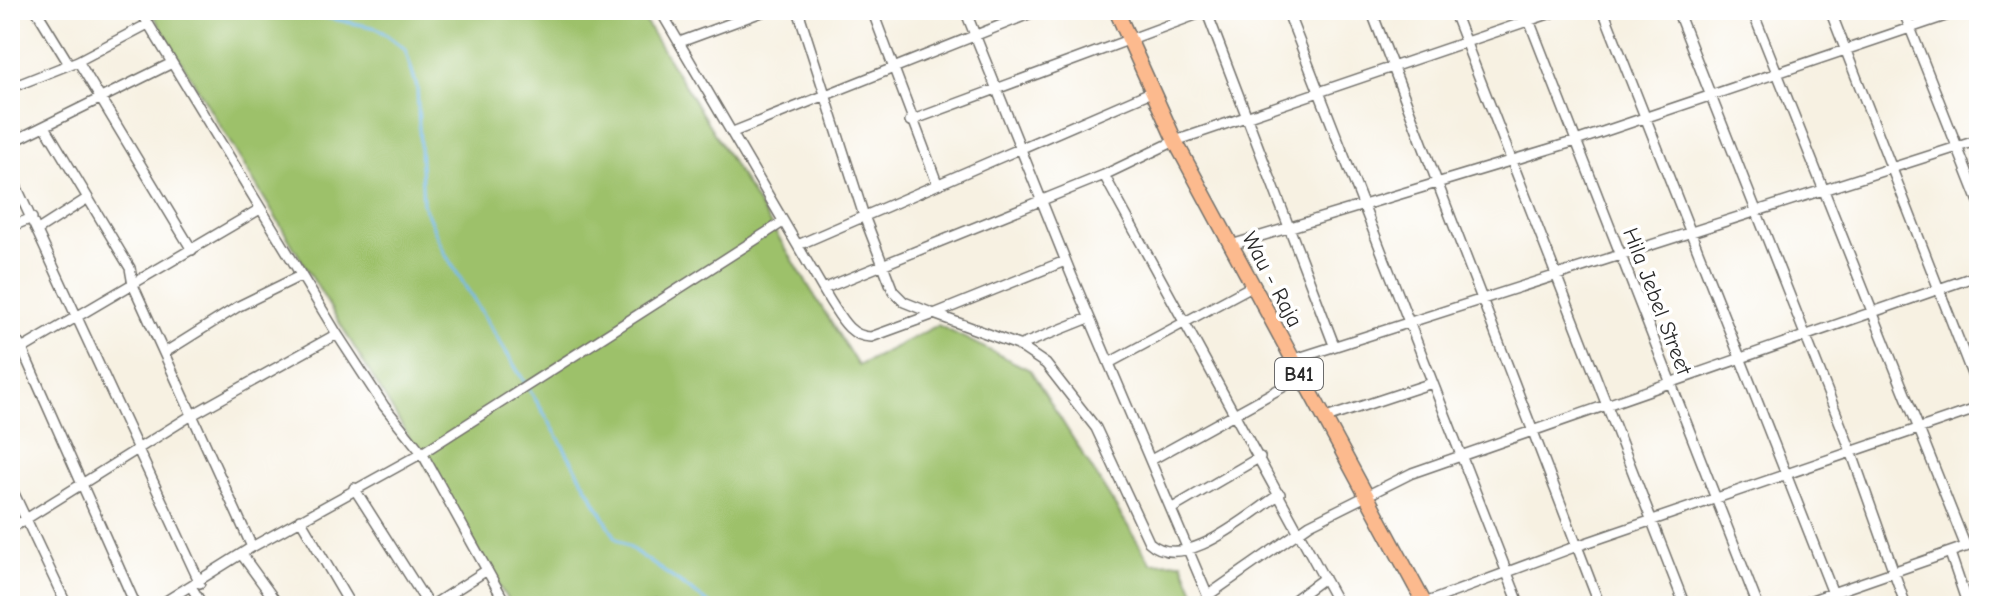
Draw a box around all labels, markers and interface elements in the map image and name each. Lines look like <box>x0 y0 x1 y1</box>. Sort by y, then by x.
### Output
street label: Hila Jebel Street <box>1617 224 1697 379</box>
street label: Wau - Raja <box>1236 227 1308 332</box>
road number: B41 <box>1275 358 1323 390</box>

